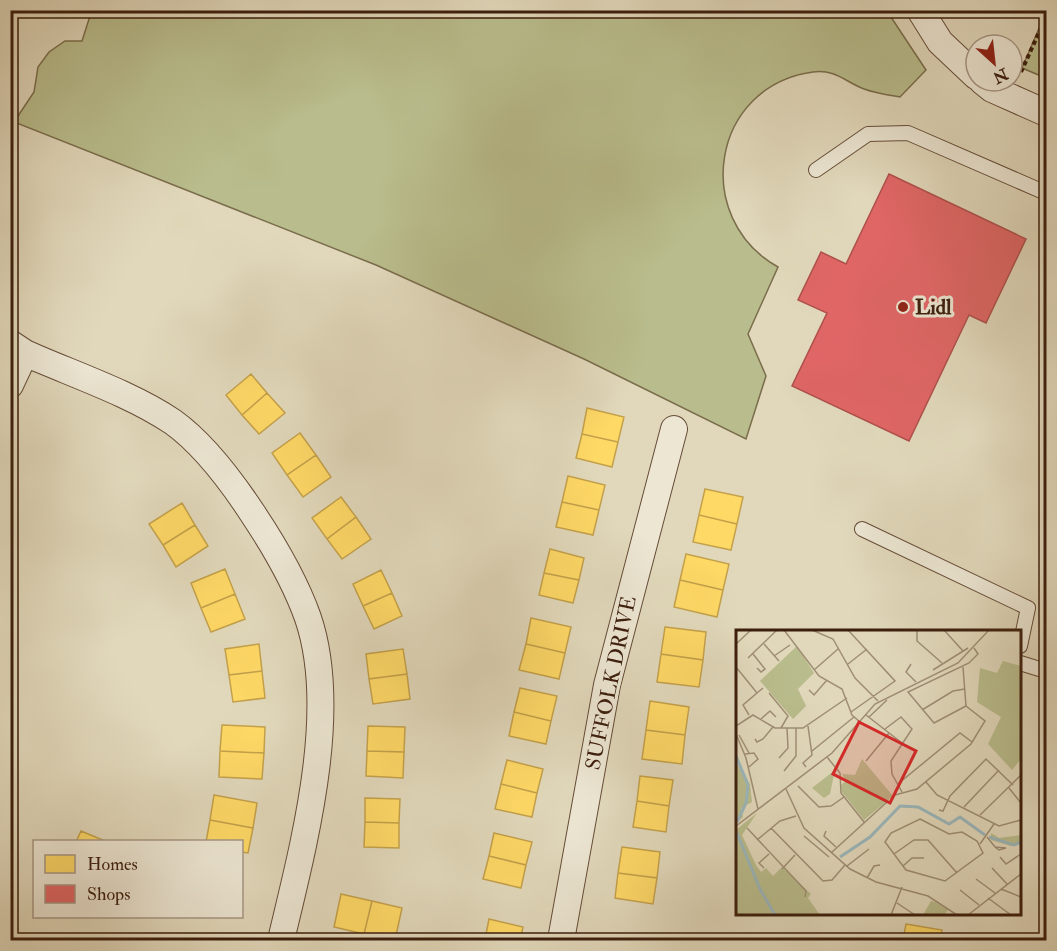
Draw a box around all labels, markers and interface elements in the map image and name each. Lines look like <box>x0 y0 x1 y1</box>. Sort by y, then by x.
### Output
north arrow <box>964 33 1024 93</box>
text: N <box>989 63 1012 88</box>
place label: Lidl <box>915 294 952 321</box>
marker: Lidl <box>896 300 910 314</box>
street label: SUFFOLK DRIVE <box>579 594 643 772</box>
inset map <box>736 630 1021 915</box>
legend <box>33 840 243 918</box>
text: Homes <box>87 853 138 876</box>
text: Shops <box>87 883 130 906</box>

